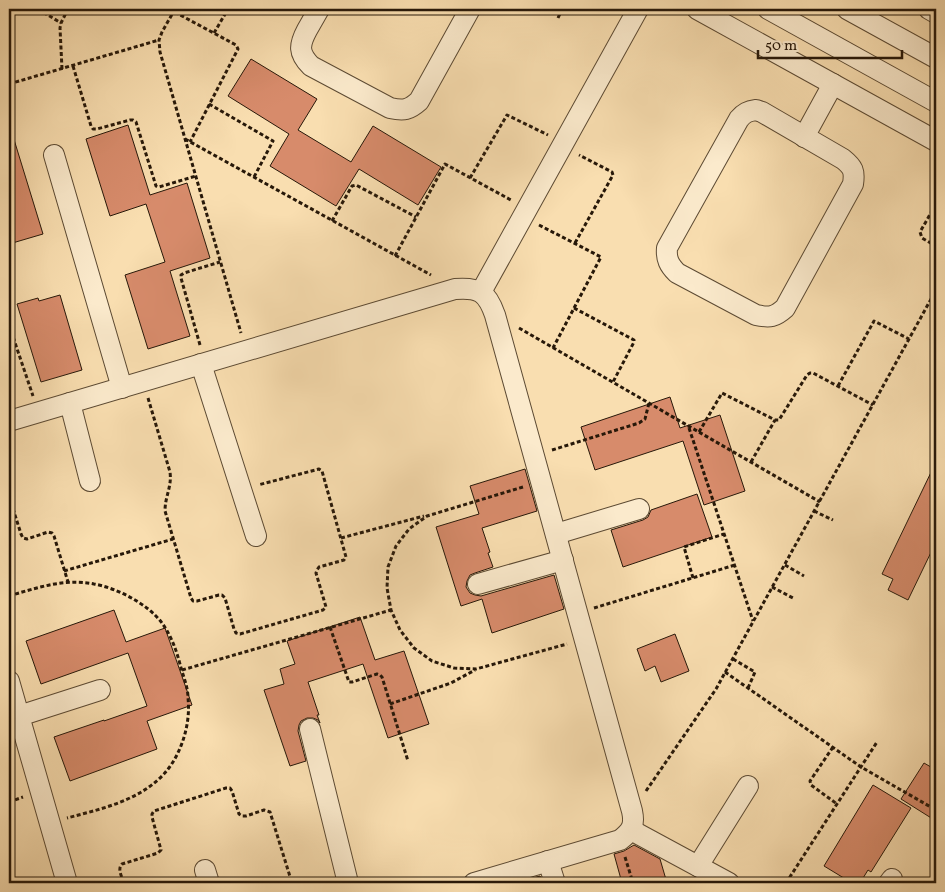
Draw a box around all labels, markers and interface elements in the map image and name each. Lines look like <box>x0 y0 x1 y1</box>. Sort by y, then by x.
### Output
scale bar <box>758 28 901 60</box>
text: 50 m <box>765 36 797 57</box>

